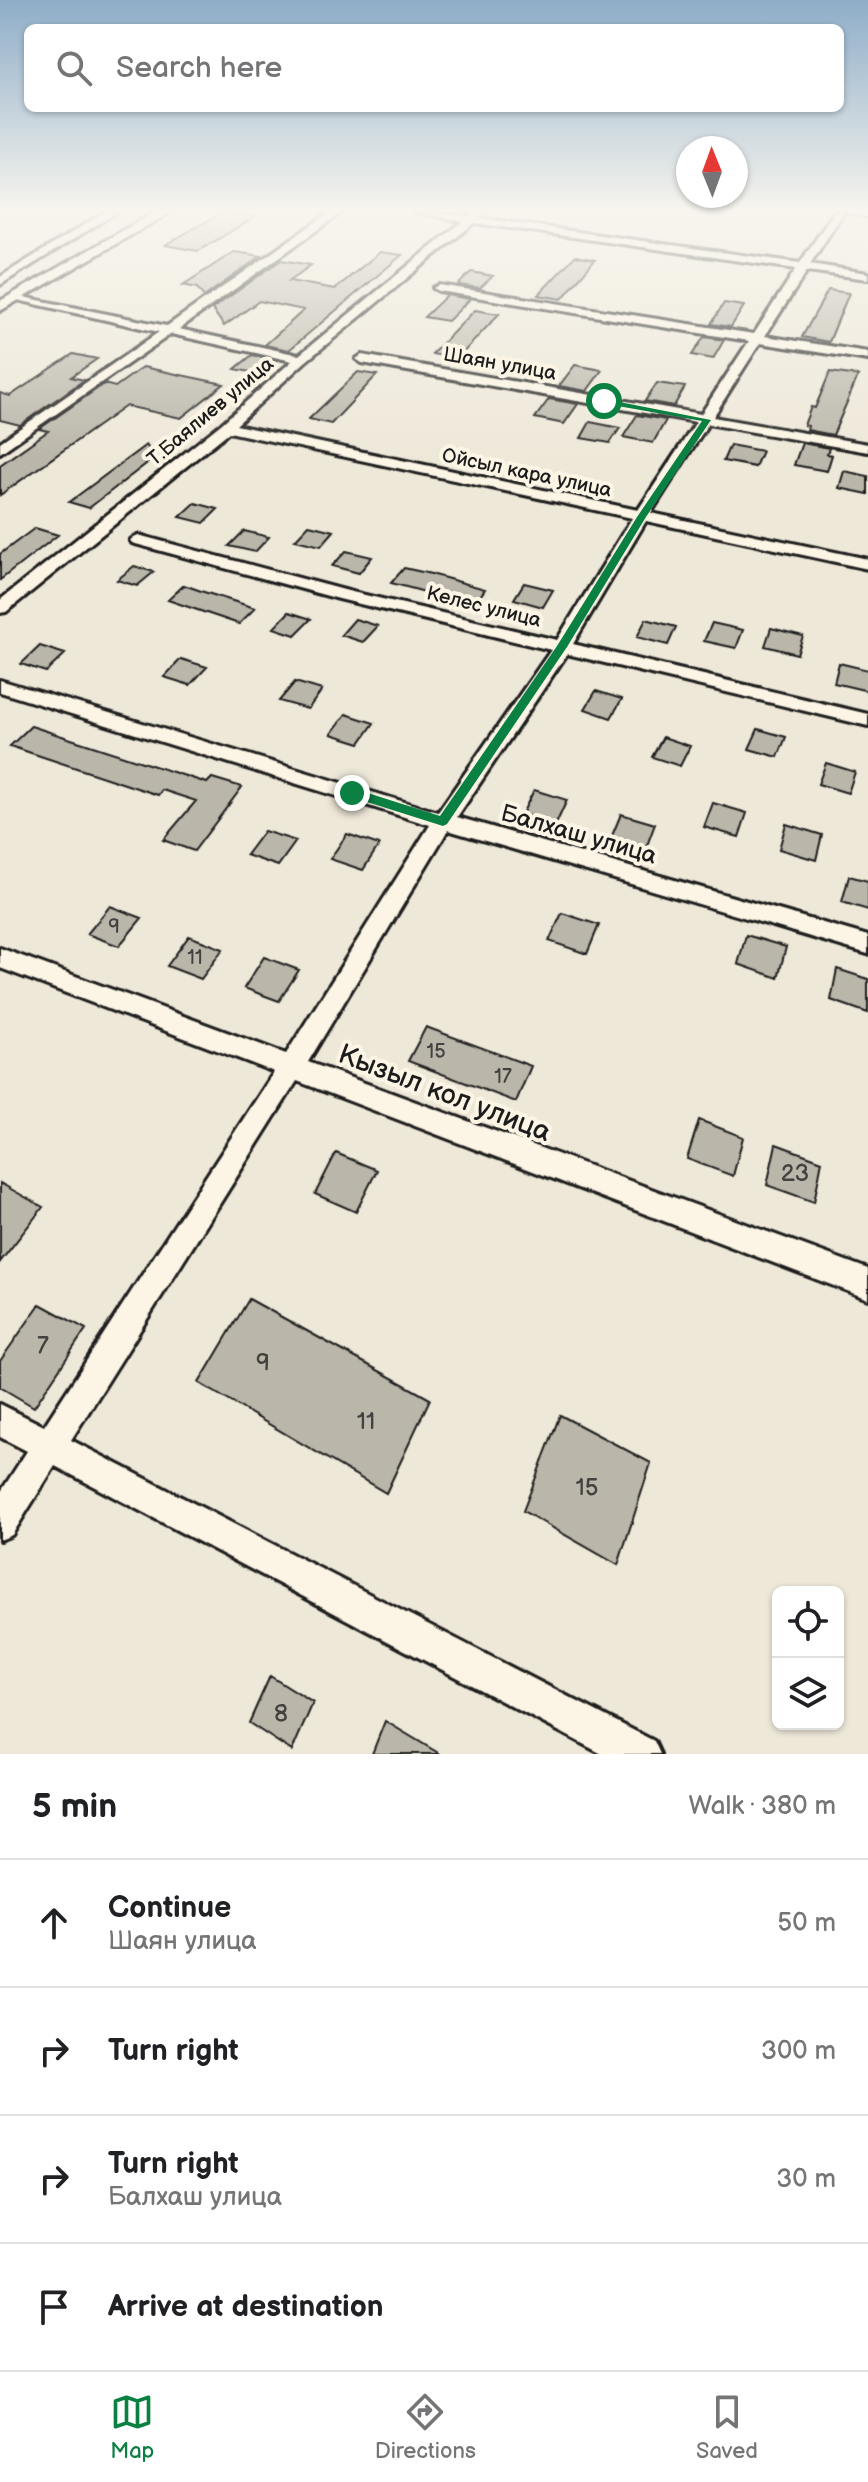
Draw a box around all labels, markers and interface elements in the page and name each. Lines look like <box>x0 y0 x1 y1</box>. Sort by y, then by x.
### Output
search box <box>24 24 844 112</box>
icon: search <box>52 46 96 90</box>
text: Search here <box>116 50 282 86</box>
north arrow <box>676 136 748 208</box>
street label: Шаян улица <box>441 342 558 386</box>
street label: Т.Баялиев улица <box>143 352 279 471</box>
route start <box>586 383 622 419</box>
street label: Ойсыл кара улица <box>440 443 614 503</box>
street label: Келес улица <box>424 581 544 633</box>
route end <box>334 775 370 811</box>
street label: Балхаш улица <box>498 798 660 871</box>
house number: 9 <box>108 915 120 939</box>
house number: 11 <box>187 946 203 970</box>
street label: Кызыл кол улица <box>334 1038 556 1149</box>
house number: 15 <box>426 1040 446 1064</box>
house number: 17 <box>494 1065 512 1089</box>
house number: 23 <box>781 1159 809 1188</box>
house number: 7 <box>37 1331 49 1360</box>
house number: 9 <box>256 1348 270 1377</box>
house number: 11 <box>357 1407 375 1436</box>
house number: 15 <box>575 1473 599 1502</box>
map controls <box>772 1586 844 1730</box>
button: locate <box>772 1586 844 1658</box>
button: layers <box>772 1658 844 1730</box>
house number: 8 <box>274 1699 288 1728</box>
text: 5 min <box>32 1786 117 1827</box>
text: Walk · 380 m <box>689 1791 836 1822</box>
text: Continue <box>108 1890 231 1926</box>
icon: ahead <box>32 1901 76 1945</box>
text: 50 m <box>777 1908 836 1939</box>
text: Шаян улица <box>108 1926 257 1957</box>
icon: right <box>32 2029 76 2073</box>
text: Turn right <box>108 2033 239 2069</box>
text: 300 m <box>761 2036 836 2067</box>
text: Turn right <box>108 2146 239 2182</box>
icon: right <box>32 2157 76 2201</box>
text: 30 m <box>776 2164 836 2195</box>
text: Балхаш улица <box>108 2182 282 2213</box>
icon: arrive <box>32 2285 76 2329</box>
text: Arrive at destination <box>108 2289 384 2325</box>
tab: Map <box>110 2390 154 2465</box>
tab: Directions <box>375 2390 476 2465</box>
tab: Saved <box>696 2390 758 2465</box>

